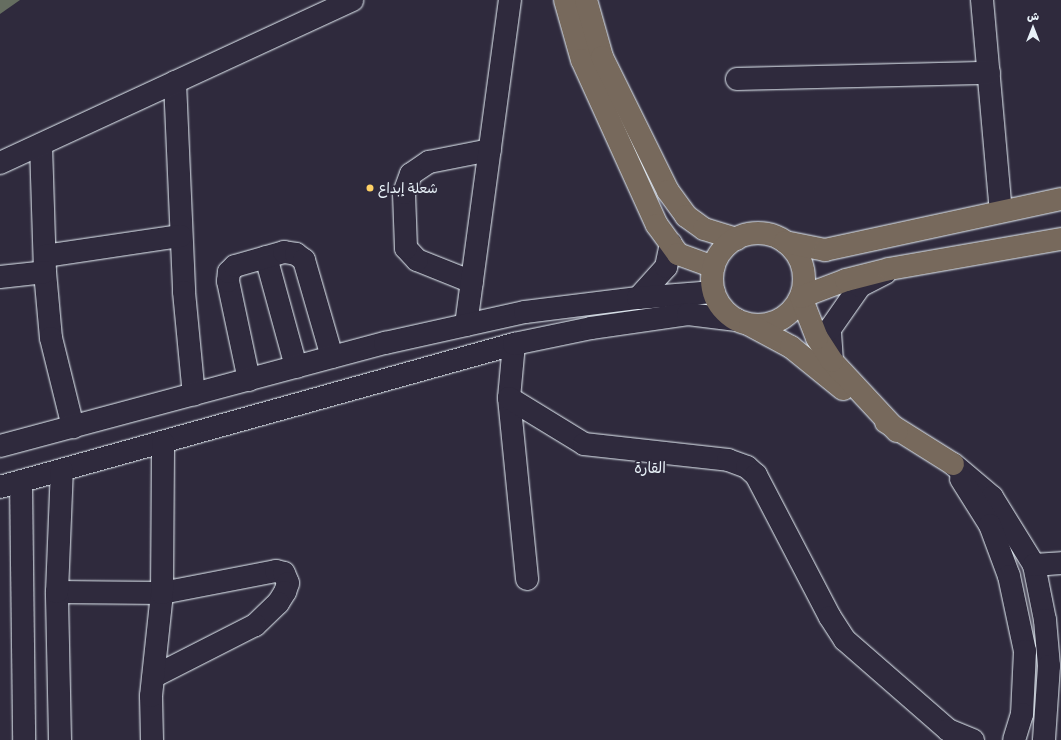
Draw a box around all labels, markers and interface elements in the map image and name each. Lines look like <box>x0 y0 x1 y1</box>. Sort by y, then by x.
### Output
north arrow <box>1013 8 1053 48</box>
text: ش <box>1027 9 1039 23</box>
place label: شعلة إبداع <box>378 180 438 196</box>
marker: شعلة إبداع <box>365 183 375 193</box>
district label: القارة <box>634 459 666 477</box>

